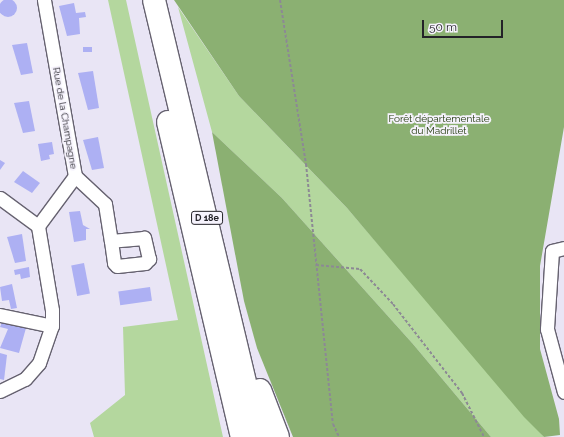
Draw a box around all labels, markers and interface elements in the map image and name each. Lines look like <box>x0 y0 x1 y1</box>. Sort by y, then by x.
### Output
scale bar <box>424 12 505 38</box>
text: 50 m <box>429 20 457 34</box>
street label: Rue de la Champagne <box>50 66 80 170</box>
park label: Forêt départementale du Madrillet <box>388 112 490 136</box>
road number: D 18e <box>191 211 223 225</box>

